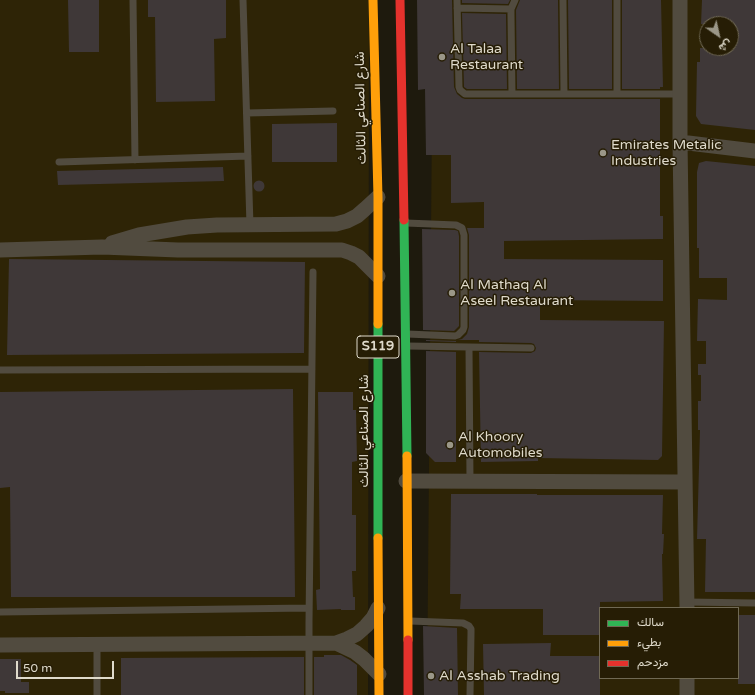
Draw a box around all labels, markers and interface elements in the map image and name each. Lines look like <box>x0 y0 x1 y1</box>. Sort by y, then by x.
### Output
north arrow <box>699 16 739 56</box>
text: ش <box>716 36 735 55</box>
place label: Al Talaa Restaurant <box>450 41 523 74</box>
street label: شارع الصناعي الثالث <box>352 51 370 165</box>
marker: Al Talaa Restaurant <box>437 52 447 62</box>
place label: Emirates Metalic Industries <box>611 137 722 170</box>
marker: Emirates Metalic Industries <box>598 148 608 158</box>
place label: Al Mathaq Al Aseel Restaurant <box>460 277 573 310</box>
marker: Al Mathaq Al Aseel Restaurant <box>447 288 457 298</box>
road number: S119 <box>357 336 399 358</box>
street label: شارع الصناعي الثالث <box>356 375 372 487</box>
place label: Al Khoory Automobiles <box>458 429 542 462</box>
marker: Al Khoory Automobiles <box>445 440 455 450</box>
legend <box>599 607 739 679</box>
text: سالك <box>637 615 664 629</box>
text: بطيء <box>637 635 661 649</box>
scale bar <box>18 653 116 679</box>
text: مزدحم <box>637 655 668 669</box>
text: 50 m <box>23 661 52 675</box>
place label: Al Asshab Trading <box>439 668 560 684</box>
marker: Al Asshab Trading <box>426 671 436 681</box>

